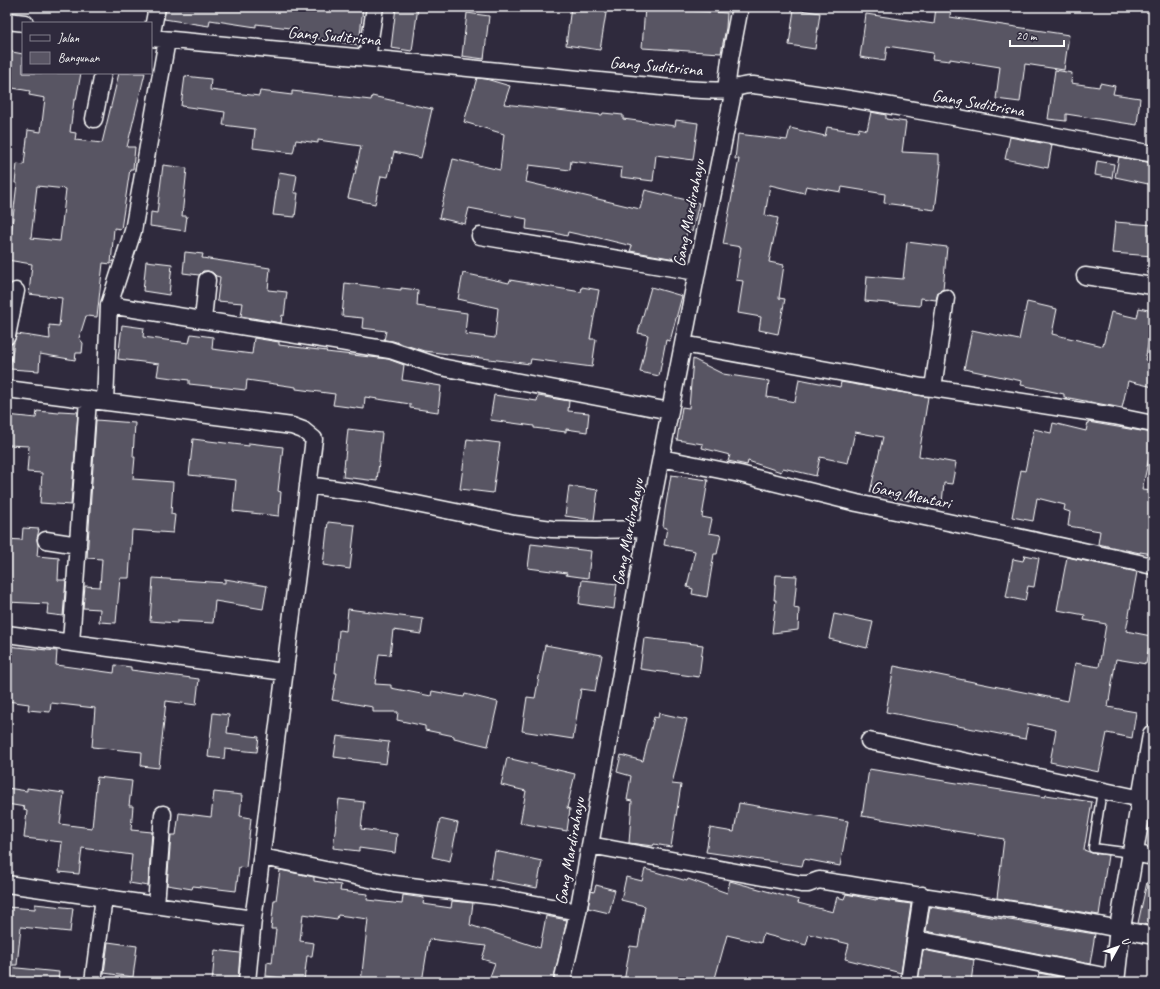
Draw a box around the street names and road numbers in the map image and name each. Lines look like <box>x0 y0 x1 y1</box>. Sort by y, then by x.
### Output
street label: Gang Suditrisna <box>287 21 382 51</box>
street label: Gang Suditrisna <box>609 51 704 81</box>
street label: Gang Suditrisna <box>930 85 1027 122</box>
street label: Gang Mardirahayu <box>668 156 710 268</box>
street label: Gang Mardirahayu <box>607 475 649 587</box>
street label: Gang Mentari <box>869 476 954 514</box>
street label: Gang Mardirahayu <box>550 794 590 906</box>

